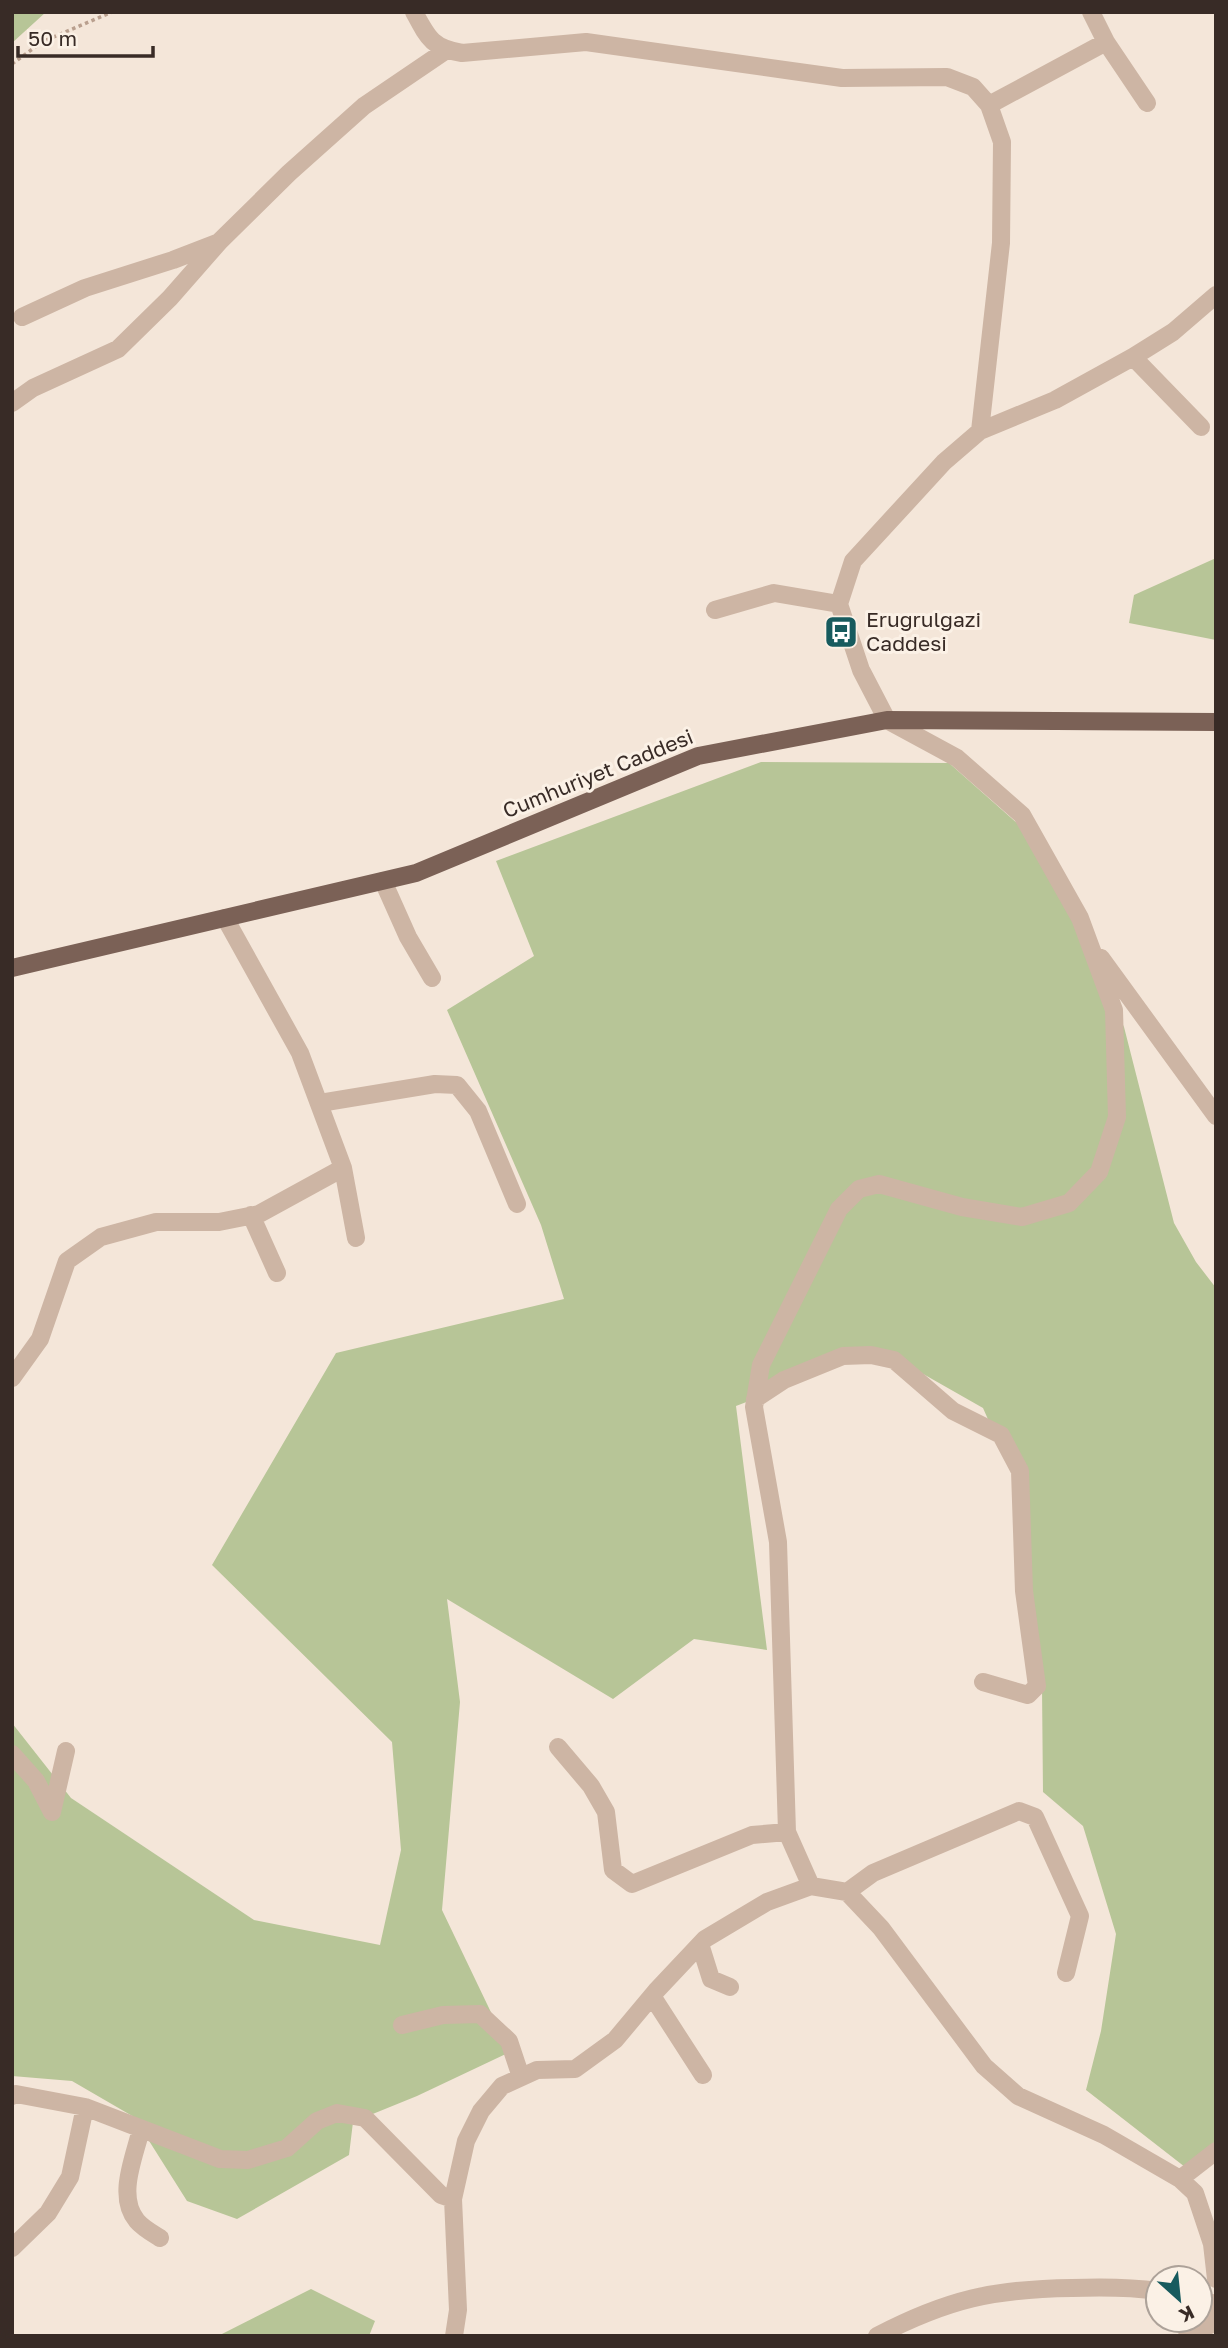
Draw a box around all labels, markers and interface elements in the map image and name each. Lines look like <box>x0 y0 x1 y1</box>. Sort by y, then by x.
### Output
scale bar <box>18 14 152 58</box>
text: 50 m <box>28 25 77 51</box>
place label: Eruğrulgazi Caddesi <box>866 606 981 656</box>
bus stop icon: Eruğrulgazi Caddesi <box>822 613 860 651</box>
street label: Cumhuriyet Caddesi <box>499 723 697 823</box>
north arrow <box>1144 2264 1214 2334</box>
text: K <box>1175 2301 1198 2328</box>

